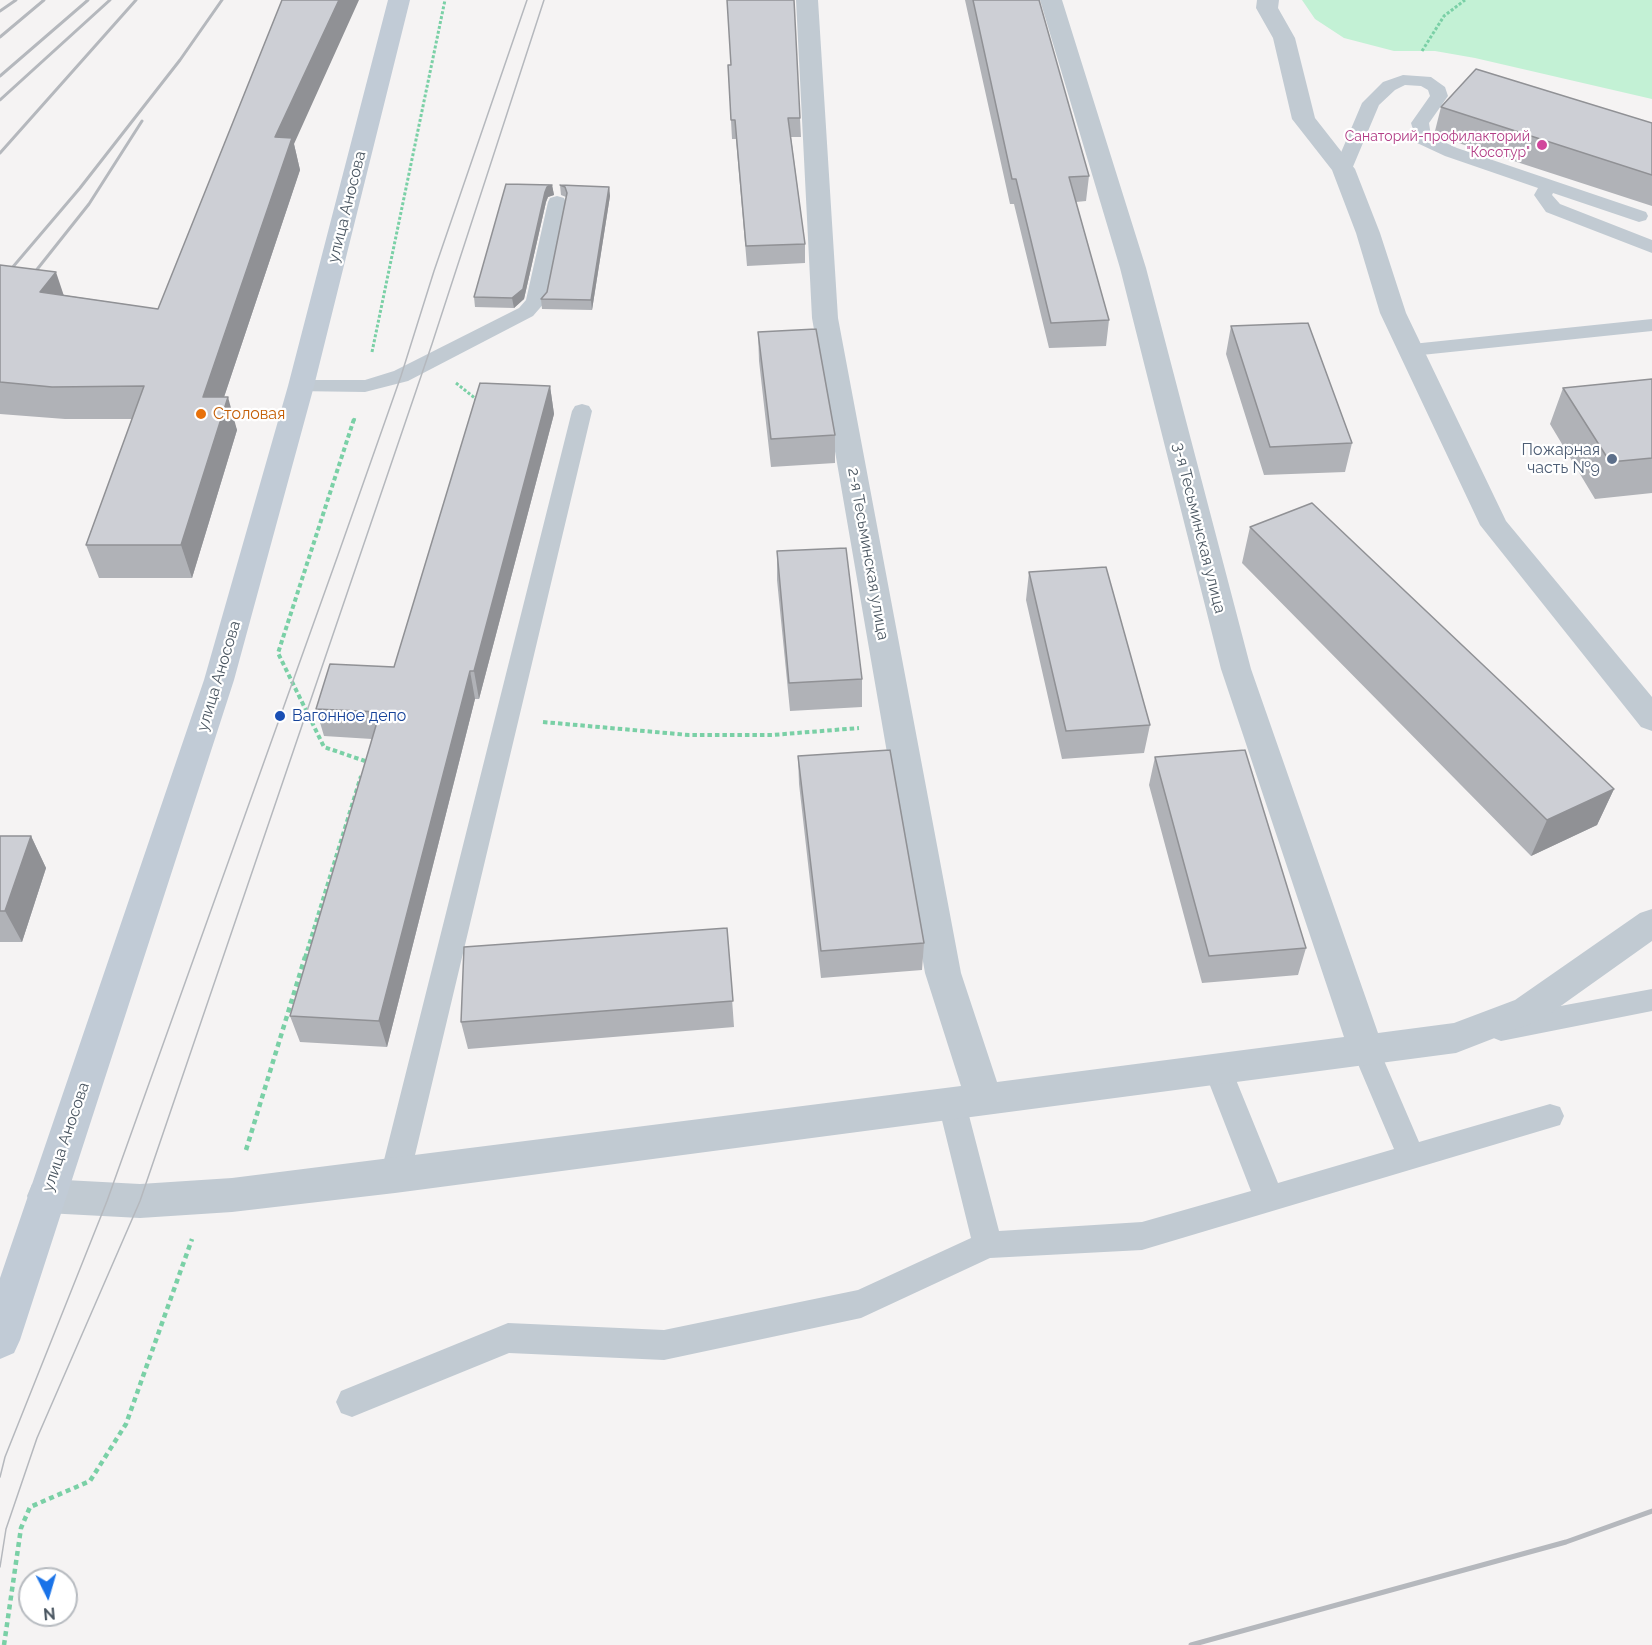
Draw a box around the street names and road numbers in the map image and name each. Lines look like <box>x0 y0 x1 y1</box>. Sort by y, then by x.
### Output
street label: улица Аносова <box>324 149 370 265</box>
street label: 3-я Тесьминская улица <box>1169 441 1229 615</box>
street label: 2-я Тесьминская улица <box>843 466 893 642</box>
street label: улица Аносова <box>193 618 245 734</box>
street label: улица Аносова <box>38 1080 94 1194</box>

